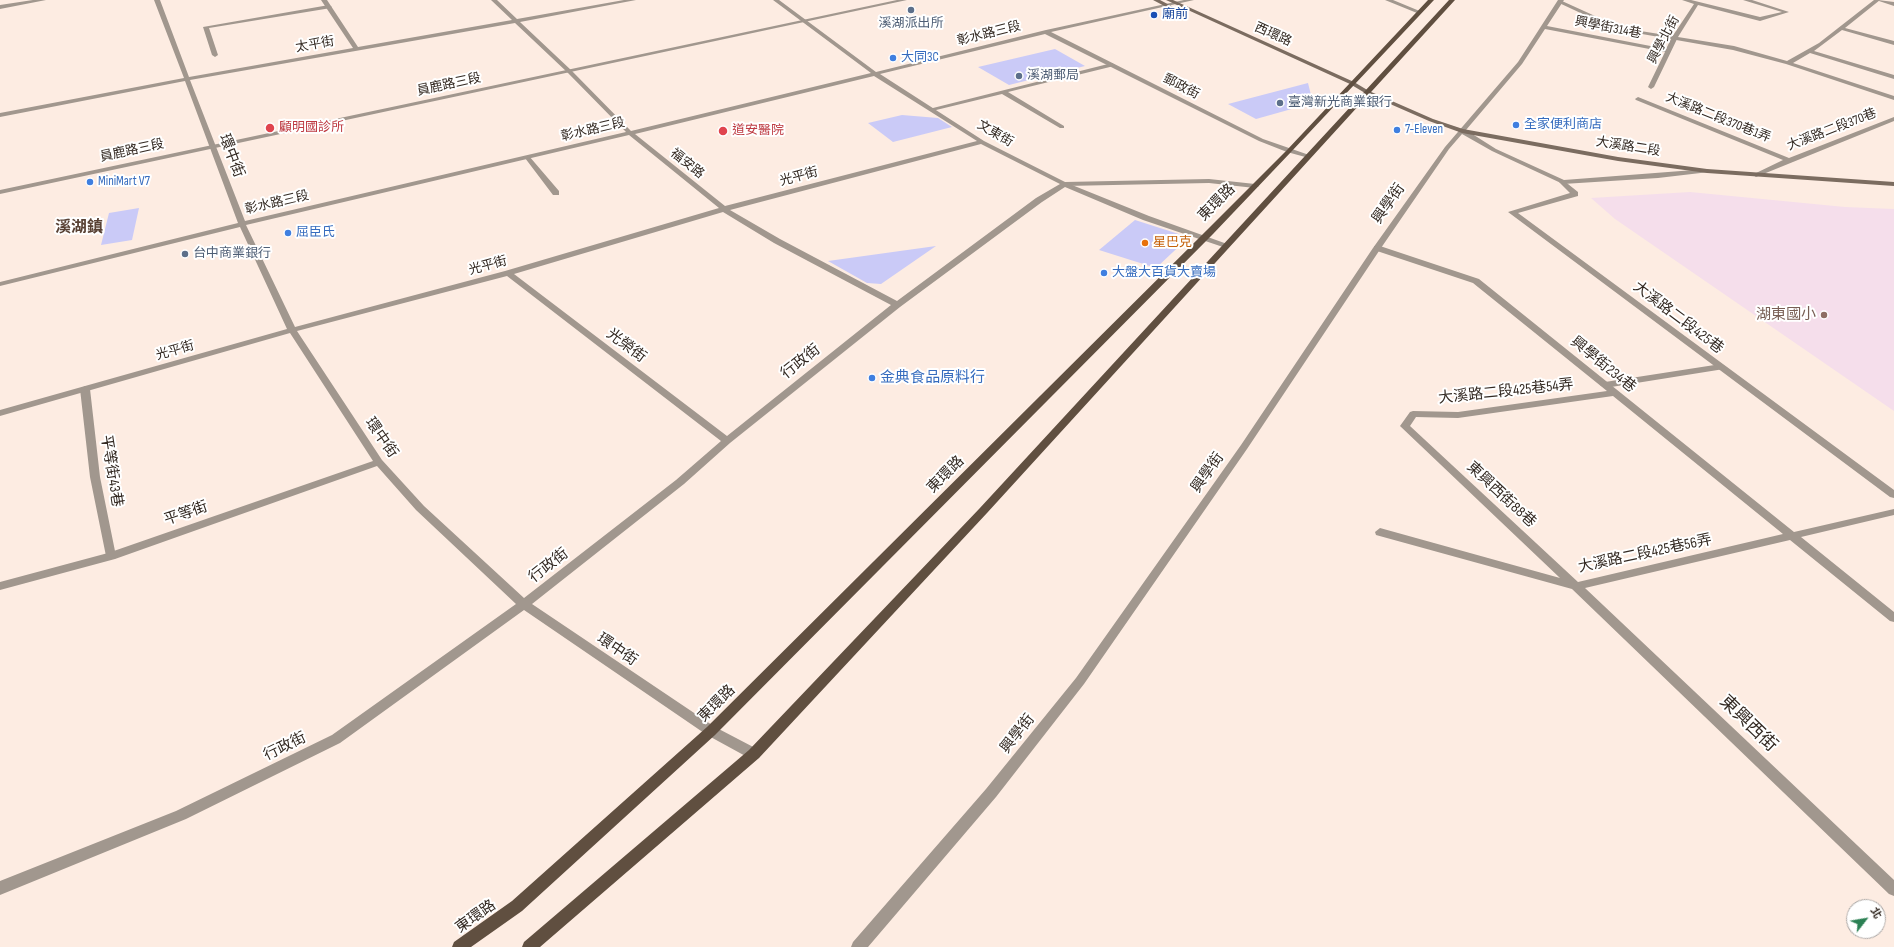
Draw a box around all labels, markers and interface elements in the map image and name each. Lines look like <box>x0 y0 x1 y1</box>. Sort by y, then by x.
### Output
marker: 溪湖派出所 <box>906 5 916 15</box>
place label: 廟前 <box>1162 7 1188 23</box>
marker: 廟前 <box>1149 10 1159 20</box>
street label: 興學北街 <box>1645 13 1683 67</box>
street label: 興學街314巷 <box>1573 14 1643 42</box>
place label: 溪湖派出所 <box>879 16 943 32</box>
street label: 彰水路三段 <box>956 19 1022 49</box>
street label: 西環路 <box>1252 20 1294 50</box>
street label: 太平街 <box>294 34 336 56</box>
place label: 大同3C <box>901 50 939 66</box>
marker: 大同3C <box>888 53 898 63</box>
place label: 溪湖郵局 <box>1027 68 1079 84</box>
street label: 員鹿路三段 <box>416 71 482 99</box>
marker: 溪湖郵局 <box>1014 71 1024 81</box>
street label: 郵政街 <box>1160 71 1202 103</box>
street label: 大溪路二段370巷1弄 <box>1663 90 1773 146</box>
place label: 臺灣新光商業銀行 <box>1288 95 1392 111</box>
marker: 臺灣新光商業銀行 <box>1275 98 1285 108</box>
street label: 大溪路二段370巷 <box>1785 106 1879 154</box>
street label: 彰水路三段 <box>560 115 626 145</box>
street label: 文東街 <box>974 117 1016 151</box>
place label: 全家便利商店 <box>1524 117 1602 133</box>
place label: 顧明國診所 <box>279 120 344 136</box>
marker: 全家便利商店 <box>1511 120 1521 130</box>
marker: 顧明國診所 <box>264 122 276 134</box>
place label: 7-Eleven <box>1405 122 1443 138</box>
place label: 道安醫院 <box>732 123 784 139</box>
marker: 道安醫院 <box>717 125 729 137</box>
marker: 7-Eleven <box>1392 125 1402 135</box>
street label: 環中街 <box>215 132 247 180</box>
street label: 大溪路二段 <box>1595 134 1661 160</box>
street label: 員鹿路三段 <box>99 137 165 165</box>
street label: 福安路 <box>667 146 707 182</box>
street label: 光平街 <box>778 164 820 190</box>
place label: MiniMart V7 <box>98 174 150 190</box>
marker: MiniMart V7 <box>85 177 95 187</box>
street label: 興學街 <box>1369 180 1409 228</box>
street label: 東環路 <box>1195 181 1239 225</box>
street label: 彰水路三段 <box>244 188 310 218</box>
district label: 溪湖鎮 <box>55 218 103 238</box>
place label: 屈臣氏 <box>296 225 335 241</box>
marker: 屈臣氏 <box>283 228 293 238</box>
place label: 星巴克 <box>1153 235 1192 251</box>
marker: 星巴克 <box>1140 238 1150 248</box>
place label: 台中商業銀行 <box>193 246 271 262</box>
marker: 台中商業銀行 <box>180 249 190 259</box>
street label: 光平街 <box>467 253 509 279</box>
place label: 大盤大百貨大賣場 <box>1112 265 1216 281</box>
marker: 大盤大百貨大賣場 <box>1099 268 1109 278</box>
street label: 大溪路二段425巷 <box>1629 278 1727 358</box>
place label: 湖東國小 <box>1756 306 1816 324</box>
marker: 湖東國小 <box>1819 310 1829 320</box>
street label: 光榮街 <box>603 325 649 367</box>
street label: 興學街234巷 <box>1567 333 1639 397</box>
street label: 光平街 <box>154 338 196 364</box>
street label: 行政街 <box>778 341 824 383</box>
place label: 金典食品原料行 <box>880 369 985 387</box>
marker: 金典食品原料行 <box>867 373 877 383</box>
street label: 大溪路二段425巷54弄 <box>1437 376 1575 408</box>
street label: 環中街 <box>361 414 401 462</box>
street label: 平等街43巷 <box>96 434 126 508</box>
street label: 興學街 <box>1188 449 1228 497</box>
street label: 東環路 <box>924 453 968 497</box>
street label: 東興西街88巷 <box>1463 458 1539 532</box>
street label: 平等街 <box>162 498 210 530</box>
street label: 大溪路二段425巷56弄 <box>1577 531 1713 577</box>
street label: 行政街 <box>526 545 572 587</box>
street label: 環中街 <box>593 630 641 670</box>
street label: 東環路 <box>695 682 739 726</box>
street label: 東興西街 <box>1715 691 1781 757</box>
street label: 興學街 <box>997 711 1039 757</box>
street label: 行政街 <box>261 729 309 765</box>
street label: 東環路 <box>452 897 500 937</box>
north arrow <box>1846 899 1886 939</box>
text: 北 <box>1867 905 1884 921</box>

